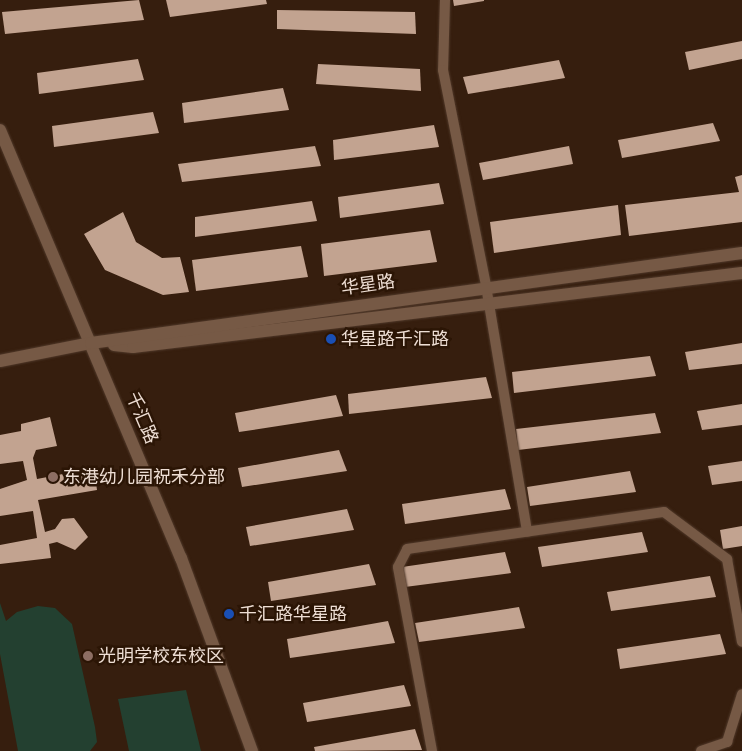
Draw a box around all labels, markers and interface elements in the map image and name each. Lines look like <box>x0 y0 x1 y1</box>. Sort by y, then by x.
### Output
street label: 华星路 <box>340 271 396 299</box>
place label: 华星路千汇路 <box>341 328 449 350</box>
marker: 华星路千汇路 <box>325 333 337 345</box>
street label: 千汇路 <box>122 389 162 447</box>
place label: 东港幼儿园祝禾分部 <box>63 466 225 488</box>
marker: 东港幼儿园祝禾分部 <box>47 471 59 483</box>
place label: 千汇路华星路 <box>239 603 347 625</box>
marker: 千汇路华星路 <box>223 608 235 620</box>
place label: 光明学校东校区 <box>98 645 224 667</box>
marker: 光明学校东校区 <box>82 650 94 662</box>

